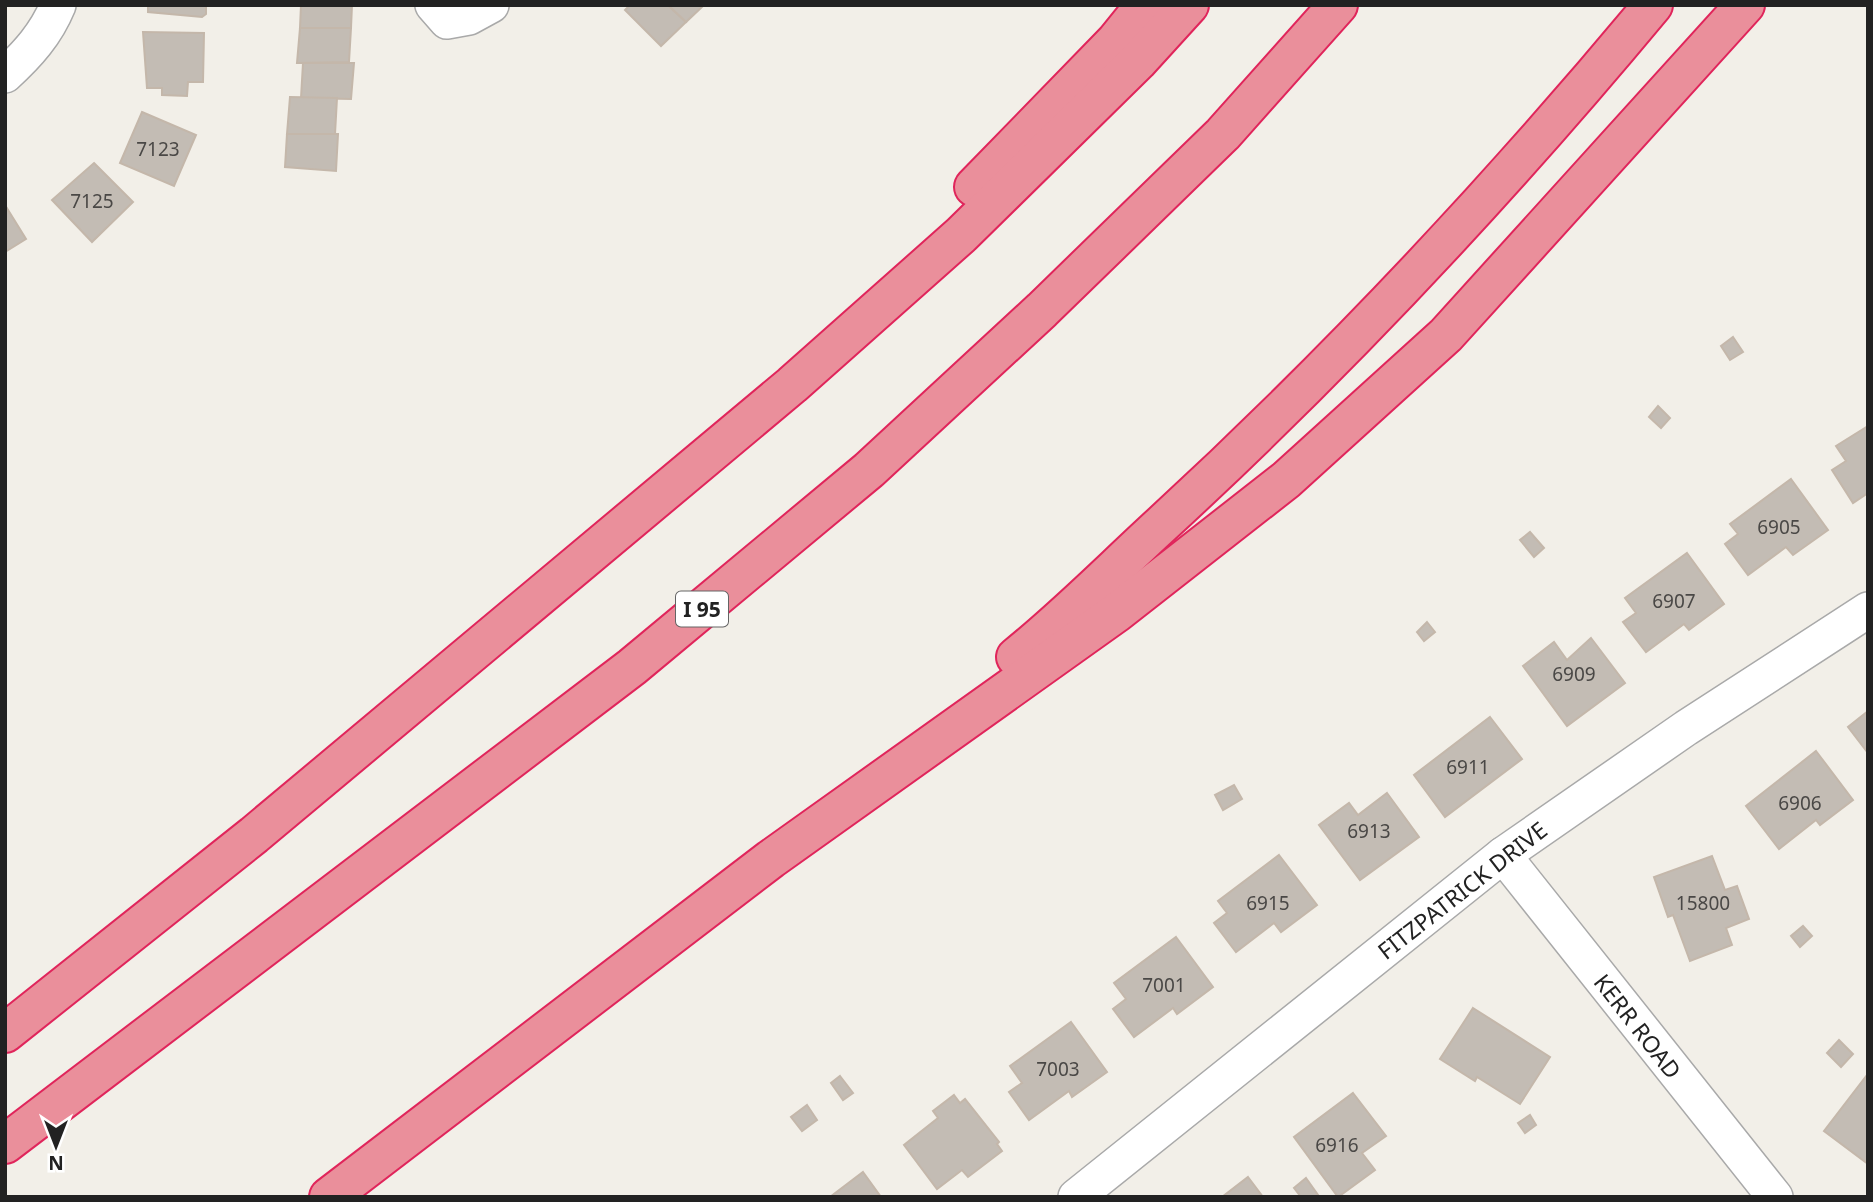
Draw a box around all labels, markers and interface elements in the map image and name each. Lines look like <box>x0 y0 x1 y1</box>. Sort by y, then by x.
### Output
house number: 7123 <box>136 136 180 162</box>
house number: 7125 <box>70 188 114 214</box>
house number: 6905 <box>1757 514 1801 540</box>
house number: 6907 <box>1652 588 1696 614</box>
road number: I 95 <box>676 592 728 626</box>
house number: 6909 <box>1552 661 1596 687</box>
house number: 6911 <box>1446 754 1490 780</box>
house number: 6906 <box>1778 790 1822 816</box>
street label: FITZPATRICK DRIVE <box>1371 814 1553 966</box>
house number: 6913 <box>1347 818 1391 844</box>
house number: 6915 <box>1246 890 1290 916</box>
house number: 15800 <box>1676 890 1730 916</box>
street label: KERR ROAD <box>1587 967 1689 1085</box>
house number: 7001 <box>1142 972 1186 998</box>
house number: 7003 <box>1036 1056 1080 1082</box>
north arrow <box>21 1111 91 1181</box>
house number: 6916 <box>1315 1132 1359 1158</box>
text: N <box>48 1150 64 1176</box>

